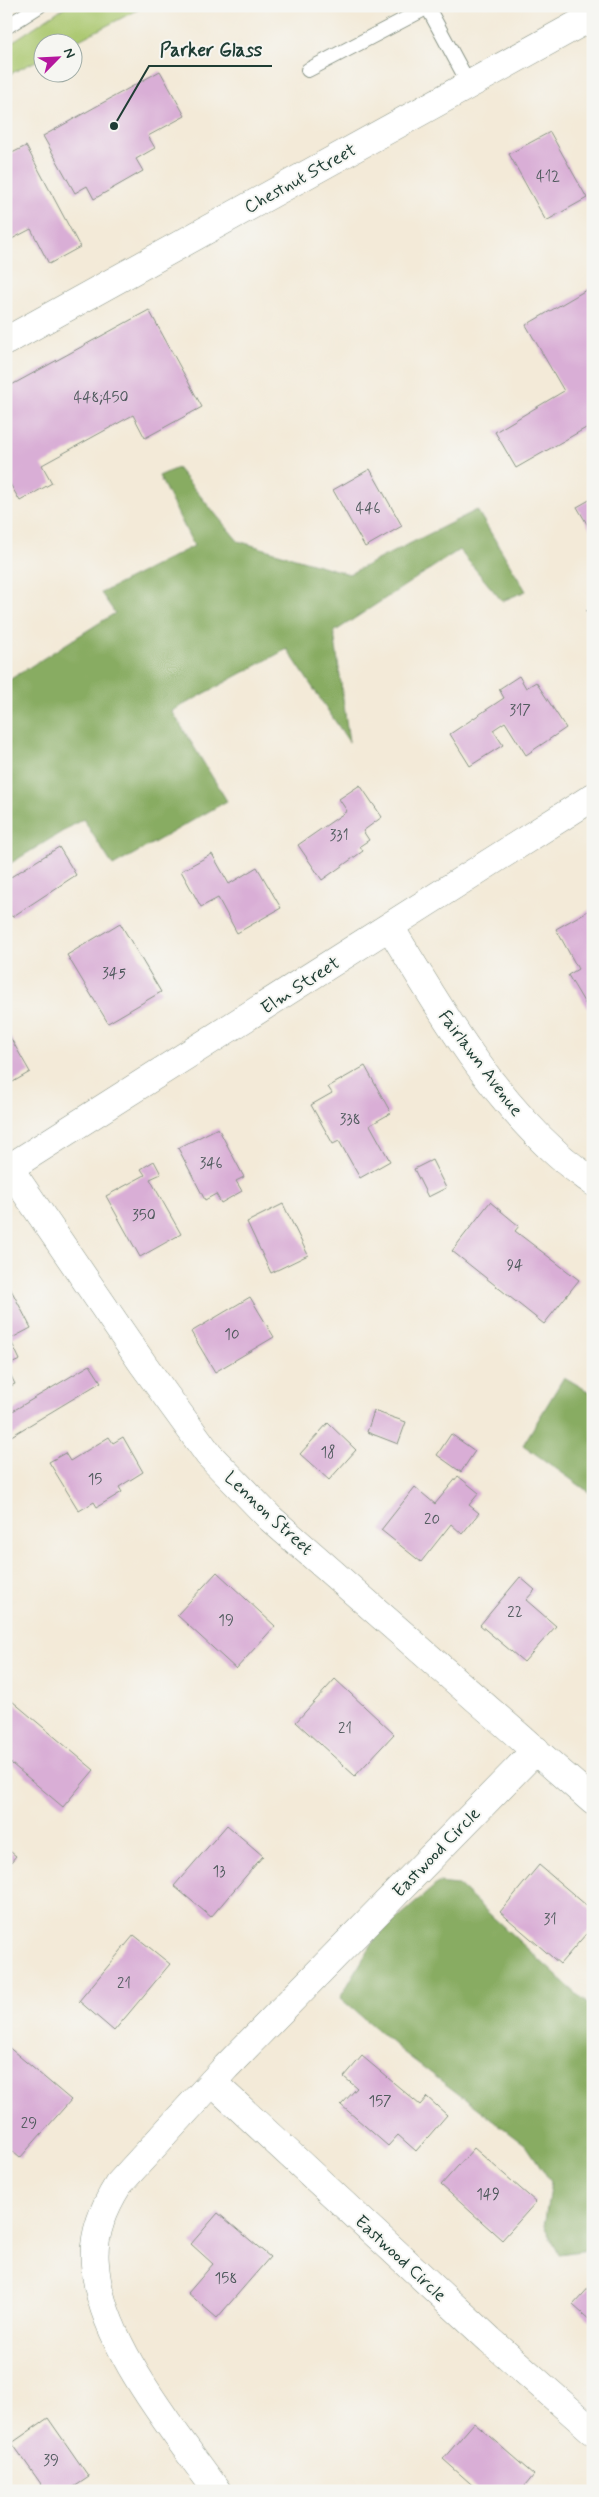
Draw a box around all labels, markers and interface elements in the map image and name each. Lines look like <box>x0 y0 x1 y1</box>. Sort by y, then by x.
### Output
north arrow <box>32 32 82 82</box>
callout: Parker Glass <box>149 32 272 66</box>
text: Parker Glass <box>160 38 263 63</box>
text: N <box>59 45 79 61</box>
street label: Chestnut Street <box>240 138 361 220</box>
house number: 412 <box>536 167 560 187</box>
house number: 448;450 <box>73 388 129 408</box>
house number: 446 <box>356 499 380 519</box>
house number: 317 <box>509 701 531 721</box>
house number: 331 <box>330 826 348 846</box>
street label: Elm Street <box>256 951 345 1020</box>
house number: 345 <box>102 964 126 984</box>
street label: Fairlawn Avenue <box>432 1006 528 1122</box>
house number: 338 <box>339 1110 361 1130</box>
house number: 346 <box>200 1154 222 1174</box>
house number: 350 <box>132 1206 156 1226</box>
house number: 94 <box>507 1256 523 1276</box>
house number: 10 <box>224 1325 240 1345</box>
house number: 18 <box>321 1443 335 1463</box>
street label: Lennon Street <box>219 1466 318 1561</box>
house number: 15 <box>88 1470 102 1490</box>
house number: 20 <box>424 1510 440 1530</box>
house number: 22 <box>507 1603 523 1623</box>
house number: 19 <box>218 1611 234 1631</box>
house number: 21 <box>338 1719 352 1739</box>
street label: Eastwood Circle <box>387 1802 486 1903</box>
house number: 13 <box>212 1862 226 1882</box>
house number: 31 <box>543 1910 557 1930</box>
house number: 21 <box>117 1974 131 1994</box>
house number: 157 <box>368 2092 392 2112</box>
house number: 29 <box>21 2114 37 2134</box>
house number: 149 <box>476 2185 500 2205</box>
street label: Eastwood Circle <box>349 2210 451 2308</box>
house number: 158 <box>215 2269 237 2289</box>
house number: 39 <box>43 2451 59 2471</box>

